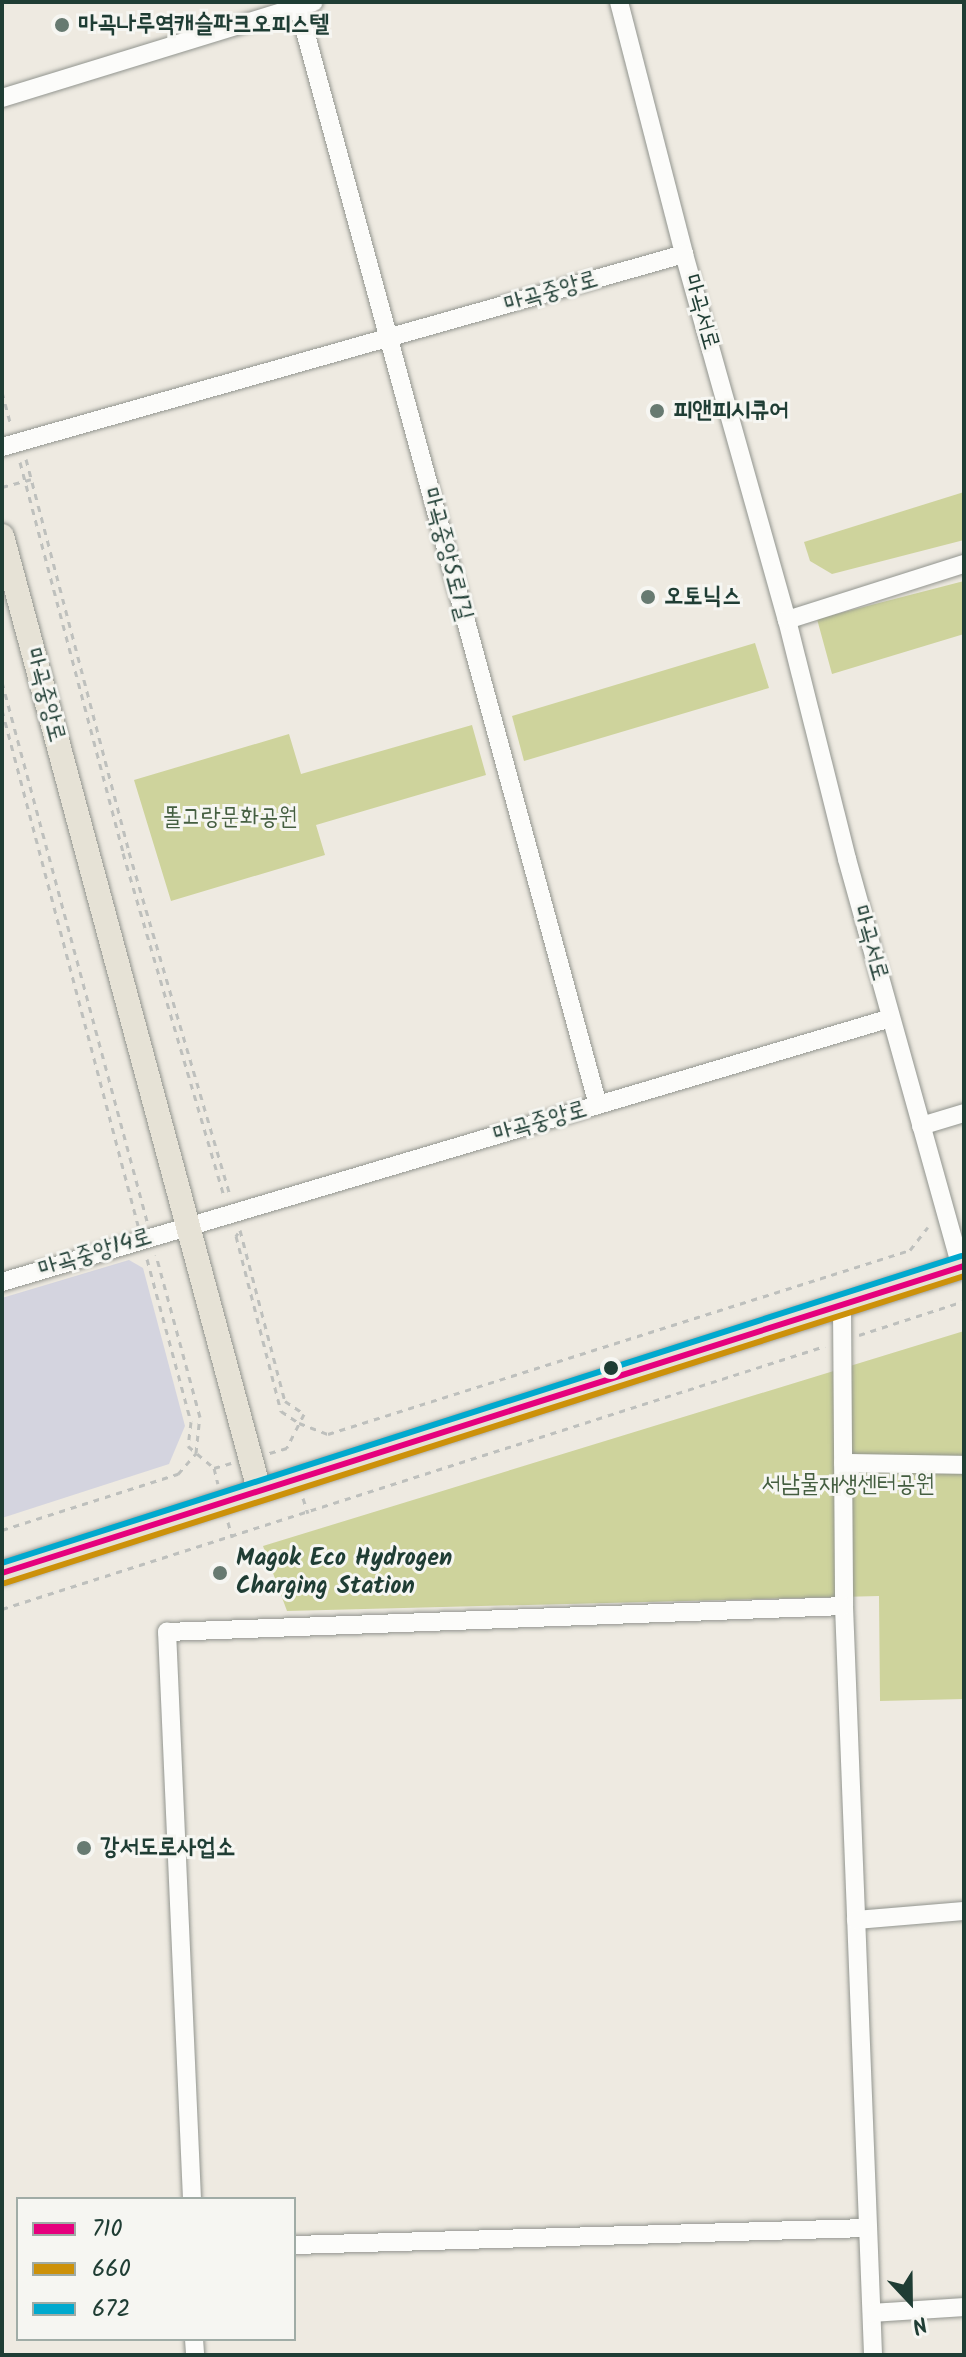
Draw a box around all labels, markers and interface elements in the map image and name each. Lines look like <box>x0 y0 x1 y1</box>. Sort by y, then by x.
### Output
place label: 마곡나루역캐슬파크오피스텔 <box>78 11 329 39</box>
marker: 마곡나루역캐슬파크오피스텔 <box>53 16 71 34</box>
street label: 마곡중앙로 <box>501 265 601 319</box>
street label: 마곡서로 <box>677 271 725 353</box>
place label: 피앤피시큐어 <box>673 397 789 425</box>
marker: 피앤피시큐어 <box>648 402 666 420</box>
street label: 마곡중앙5로1길 <box>415 484 479 624</box>
place label: 오토닉스 <box>664 583 741 611</box>
marker: 오토닉스 <box>639 588 657 606</box>
street label: 마곡중앙로 <box>19 645 71 745</box>
park label: 똘고랑문화공원 <box>162 804 298 832</box>
street label: 마곡서로 <box>846 902 894 984</box>
street label: 마곡중앙로 <box>490 1095 590 1149</box>
street label: 마곡중앙14로 <box>35 1222 155 1284</box>
unlabelled marker <box>603 1360 619 1376</box>
park label: 서남물재생센터공원 <box>761 1471 935 1499</box>
place label: Magok Eco Hydrogen Charging Station <box>236 1545 452 1601</box>
marker: Magok Eco Hydrogen Charging Station <box>211 1564 229 1582</box>
place label: 강서도로사업소 <box>100 1834 235 1862</box>
marker: 강서도로사업소 <box>75 1839 93 1857</box>
legend <box>16 2197 296 2341</box>
text: 710 <box>92 2210 123 2249</box>
text: 660 <box>92 2250 131 2289</box>
north arrow <box>870 2261 950 2341</box>
text: 672 <box>92 2290 130 2329</box>
text: N <box>906 2305 932 2343</box>

